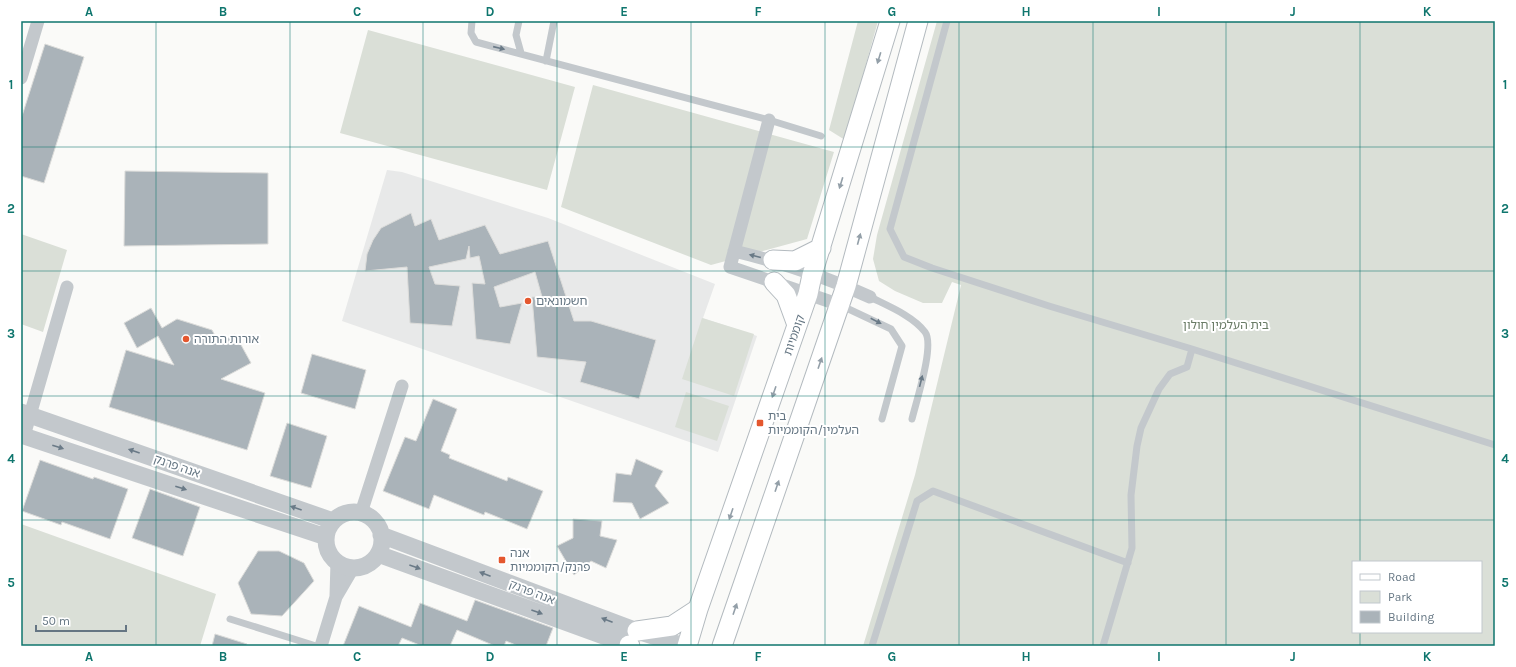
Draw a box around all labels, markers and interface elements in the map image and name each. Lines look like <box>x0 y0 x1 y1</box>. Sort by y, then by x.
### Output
text: A <box>85 4 93 19</box>
text: B <box>219 4 227 19</box>
text: C <box>353 4 361 19</box>
text: D <box>486 4 495 19</box>
text: E <box>620 4 628 19</box>
text: F <box>754 4 762 19</box>
text: G <box>888 4 896 19</box>
text: H <box>1021 4 1031 19</box>
text: I <box>1157 4 1161 19</box>
text: J <box>1290 4 1296 19</box>
text: K <box>1423 4 1432 19</box>
one-way arrow <box>493 46 505 52</box>
one-way arrow <box>876 53 882 65</box>
text: 1 <box>9 77 13 92</box>
text: 1 <box>1503 77 1507 92</box>
one-way arrow <box>838 177 844 189</box>
text: 2 <box>7 201 15 216</box>
text: 2 <box>1501 201 1509 216</box>
one-way arrow <box>856 233 862 245</box>
one-way arrow <box>748 253 760 259</box>
place label: חשמונאים <box>536 294 588 308</box>
marker: חשמונאים <box>523 296 533 306</box>
street label: קוממיות <box>781 312 808 357</box>
one-way arrow <box>870 318 881 324</box>
park label: בית העלמין חולון <box>1183 318 1269 332</box>
text: 3 <box>7 326 15 341</box>
text: 3 <box>1501 326 1509 341</box>
place label: אורות התורה <box>194 332 259 346</box>
marker: אורות התורה <box>181 334 191 344</box>
one-way arrow <box>817 357 823 369</box>
one-way arrow <box>919 375 925 387</box>
one-way arrow <box>771 386 777 398</box>
place label: בית העלמין/הקוממיות <box>768 409 859 437</box>
marker: בית העלמין/הקוממיות <box>755 418 765 428</box>
one-way arrow <box>52 445 64 451</box>
one-way arrow <box>128 448 140 454</box>
text: 4 <box>7 451 15 466</box>
text: 4 <box>1501 451 1509 466</box>
street label: אנה פרנק <box>152 452 202 481</box>
one-way arrow <box>775 480 781 492</box>
one-way arrow <box>176 486 188 492</box>
one-way arrow <box>290 505 302 511</box>
one-way arrow <box>728 509 734 521</box>
place label: אנה פרנק/הקוממיות <box>510 546 590 574</box>
marker: אנה פרנק/הקוממיות <box>497 555 507 565</box>
legend <box>1352 561 1482 633</box>
one-way arrow <box>409 565 421 571</box>
text: Road <box>1388 570 1416 584</box>
one-way arrow <box>479 571 491 577</box>
text: 5 <box>7 575 15 590</box>
text: 5 <box>1501 575 1509 590</box>
street label: אנה פרנק <box>507 577 557 607</box>
text: Park <box>1388 590 1413 604</box>
one-way arrow <box>732 603 738 615</box>
scale bar <box>36 607 126 633</box>
one-way arrow <box>531 609 543 615</box>
text: Building <box>1388 610 1435 624</box>
text: 50 m <box>42 614 70 628</box>
one-way arrow <box>601 616 613 622</box>
text: A <box>85 649 93 664</box>
text: B <box>219 649 227 664</box>
text: C <box>353 649 361 664</box>
text: D <box>486 649 495 664</box>
text: E <box>620 649 628 664</box>
text: F <box>754 649 762 664</box>
text: G <box>888 649 896 664</box>
text: H <box>1021 649 1031 664</box>
text: I <box>1157 649 1161 664</box>
text: J <box>1290 649 1296 664</box>
text: K <box>1423 649 1432 664</box>

